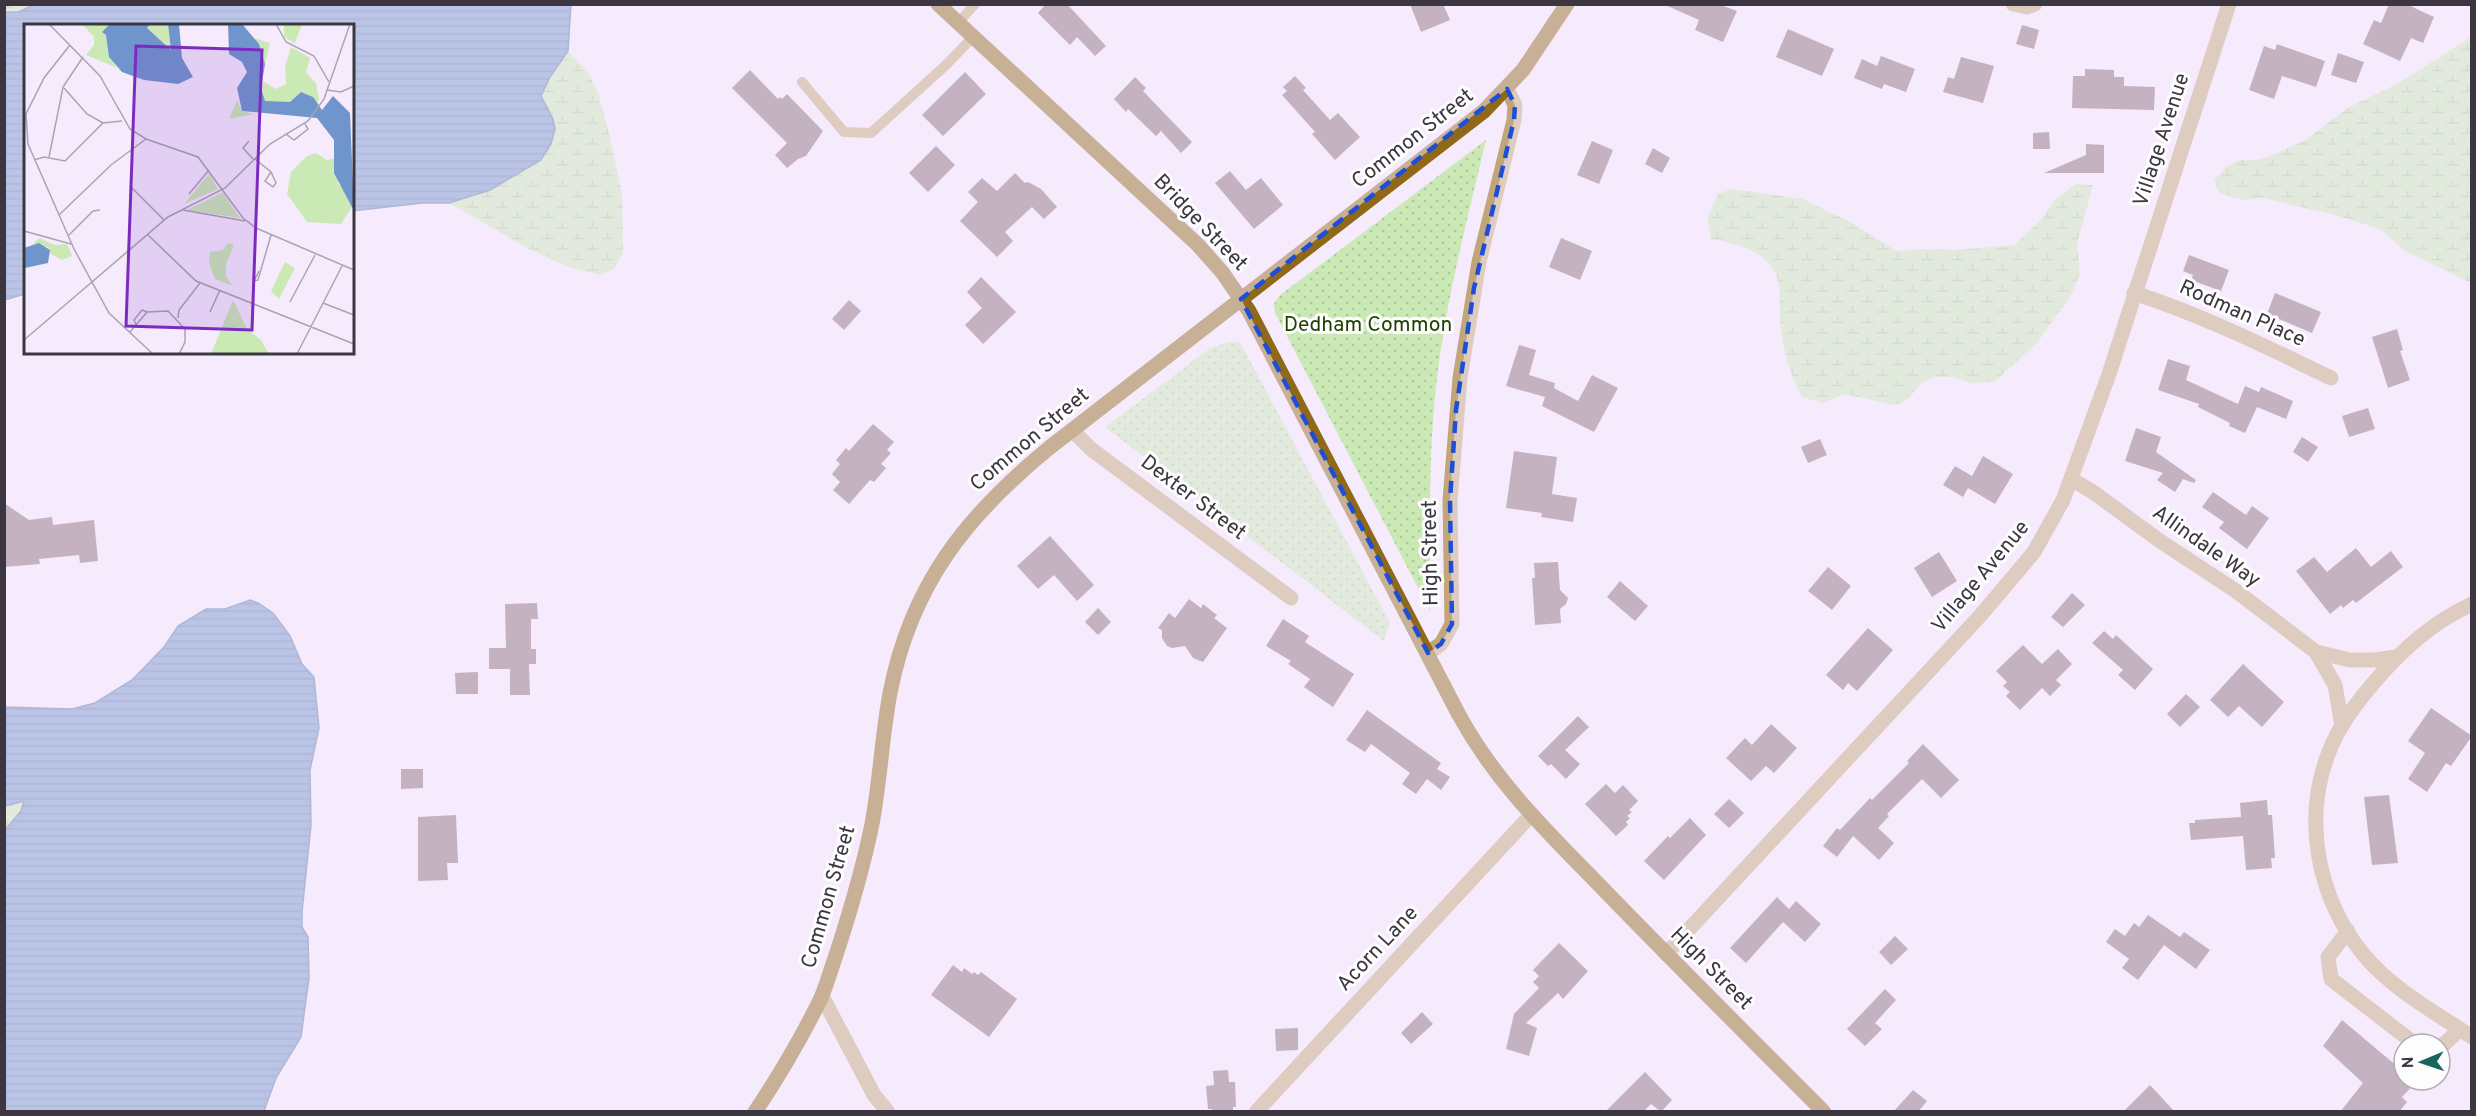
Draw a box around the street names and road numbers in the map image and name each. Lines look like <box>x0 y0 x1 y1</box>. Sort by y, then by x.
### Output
street label: Village Avenue <box>2128 70 2196 210</box>
street label: Common Street <box>1347 83 1479 195</box>
street label: Bridge Street <box>1147 169 1253 277</box>
street label: Rodman Place <box>2175 274 2309 354</box>
street label: Common Street <box>965 382 1095 498</box>
street label: Dexter Street <box>1135 449 1251 547</box>
street label: High Street <box>1417 500 1445 606</box>
street label: Allindale Way <box>2147 500 2265 594</box>
street label: Village Avenue <box>1926 515 2036 639</box>
street label: Common Street <box>796 822 862 972</box>
street label: Acorn Lane <box>1331 900 1425 998</box>
street label: High Street <box>1664 922 1758 1016</box>

